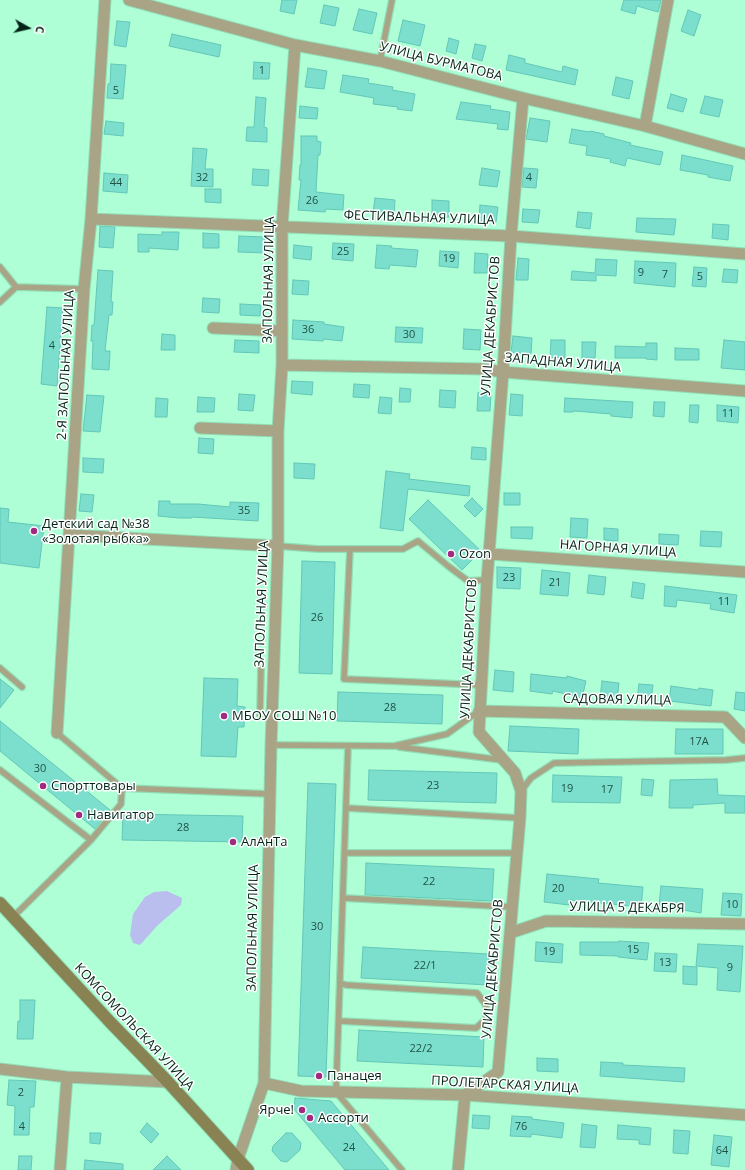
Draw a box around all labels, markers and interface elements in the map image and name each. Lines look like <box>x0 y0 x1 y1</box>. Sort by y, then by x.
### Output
north arrow <box>8 8 48 48</box>
text: С <box>32 25 48 34</box>
street label: УЛИЦА БУРМАТОВА <box>378 39 504 85</box>
house number: 1 <box>259 64 265 78</box>
house number: 5 <box>113 84 119 98</box>
house number: 32 <box>196 171 208 185</box>
house number: 4 <box>526 171 532 185</box>
house number: 44 <box>110 176 122 190</box>
house number: 26 <box>306 194 318 208</box>
street label: ФЕСТИВАЛЬНАЯ УЛИЦА <box>343 208 495 228</box>
street label: ЗАПОЛЬНАЯ УЛИЦА <box>260 216 278 344</box>
house number: 25 <box>337 245 349 259</box>
house number: 19 <box>443 252 455 266</box>
street label: УЛИЦА ДЕКАБРИСТОВ <box>478 256 504 396</box>
house number: 9 <box>638 266 644 280</box>
house number: 7 <box>662 268 668 282</box>
house number: 5 <box>697 270 703 284</box>
street label: 2-Я ЗАПОЛЬНАЯ УЛИЦА <box>54 290 78 440</box>
house number: 36 <box>302 323 314 337</box>
house number: 30 <box>403 328 415 342</box>
house number: 4 <box>49 339 55 353</box>
street label: ЗАПАДНАЯ УЛИЦА <box>504 350 622 376</box>
house number: 11 <box>722 407 734 421</box>
house number: 35 <box>238 504 250 518</box>
place label: Детский сад №38 «Золотая рыбка» <box>42 516 150 547</box>
marker: Детский сад №38 «Золотая рыбка» <box>29 526 39 536</box>
street label: НАГОРНАЯ УЛИЦА <box>559 537 677 561</box>
street label: ЗАПОЛЬНАЯ УЛИЦА <box>252 540 272 668</box>
place label: Ozon <box>459 546 491 562</box>
marker: Ozon <box>446 549 456 559</box>
house number: 23 <box>503 571 515 585</box>
house number: 21 <box>549 576 561 590</box>
street label: УЛИЦА ДЕКАБРИСТОВ <box>458 579 480 719</box>
house number: 11 <box>718 595 730 609</box>
house number: 26 <box>311 611 323 625</box>
street label: САДОВАЯ УЛИЦА <box>563 691 671 709</box>
house number: 28 <box>384 701 396 715</box>
place label: МБОУ СОШ №10 <box>232 708 336 724</box>
marker: МБОУ СОШ №10 <box>219 711 229 721</box>
house number: 17А <box>689 735 709 749</box>
house number: 30 <box>34 762 46 776</box>
place label: Спорттовары <box>51 778 136 794</box>
house number: 23 <box>427 779 439 793</box>
marker: Спорттовары <box>38 781 48 791</box>
house number: 19 <box>561 782 573 796</box>
house number: 17 <box>601 783 613 797</box>
place label: Навигатор <box>87 807 154 823</box>
marker: Навигатор <box>74 810 84 820</box>
house number: 28 <box>177 821 189 835</box>
place label: АлАнТа <box>241 834 287 850</box>
marker: АлАнТа <box>228 837 238 847</box>
street label: ЗАПОЛЬНАЯ УЛИЦА <box>244 864 262 992</box>
house number: 22 <box>423 875 435 889</box>
house number: 20 <box>552 882 564 896</box>
house number: 10 <box>726 898 738 912</box>
street label: УЛИЦА ДЕКАБРИСТОВ <box>479 899 507 1039</box>
street label: УЛИЦА 5 ДЕКАБРЯ <box>569 899 685 917</box>
house number: 30 <box>311 920 323 934</box>
house number: 15 <box>627 943 639 957</box>
house number: 19 <box>543 945 555 959</box>
house number: 13 <box>659 956 671 970</box>
house number: 22/1 <box>414 959 436 973</box>
street label: КОМСОМОЛЬСКАЯ УЛИЦА <box>71 960 197 1094</box>
house number: 9 <box>727 961 733 975</box>
house number: 22/2 <box>410 1042 432 1056</box>
place label: Панацея <box>327 1068 382 1084</box>
marker: Панацея <box>314 1071 324 1081</box>
street label: ПРОЛЕТАРСКАЯ УЛИЦА <box>431 1073 579 1097</box>
house number: 2 <box>18 1086 24 1100</box>
place label: Ярче! <box>259 1102 294 1118</box>
marker: Ярче! <box>297 1105 307 1115</box>
place label: Ассорти <box>318 1110 369 1126</box>
marker: Ассорти <box>305 1113 315 1123</box>
house number: 4 <box>19 1120 25 1134</box>
house number: 76 <box>515 1120 527 1134</box>
house number: 24 <box>343 1141 355 1155</box>
house number: 64 <box>716 1144 728 1158</box>

